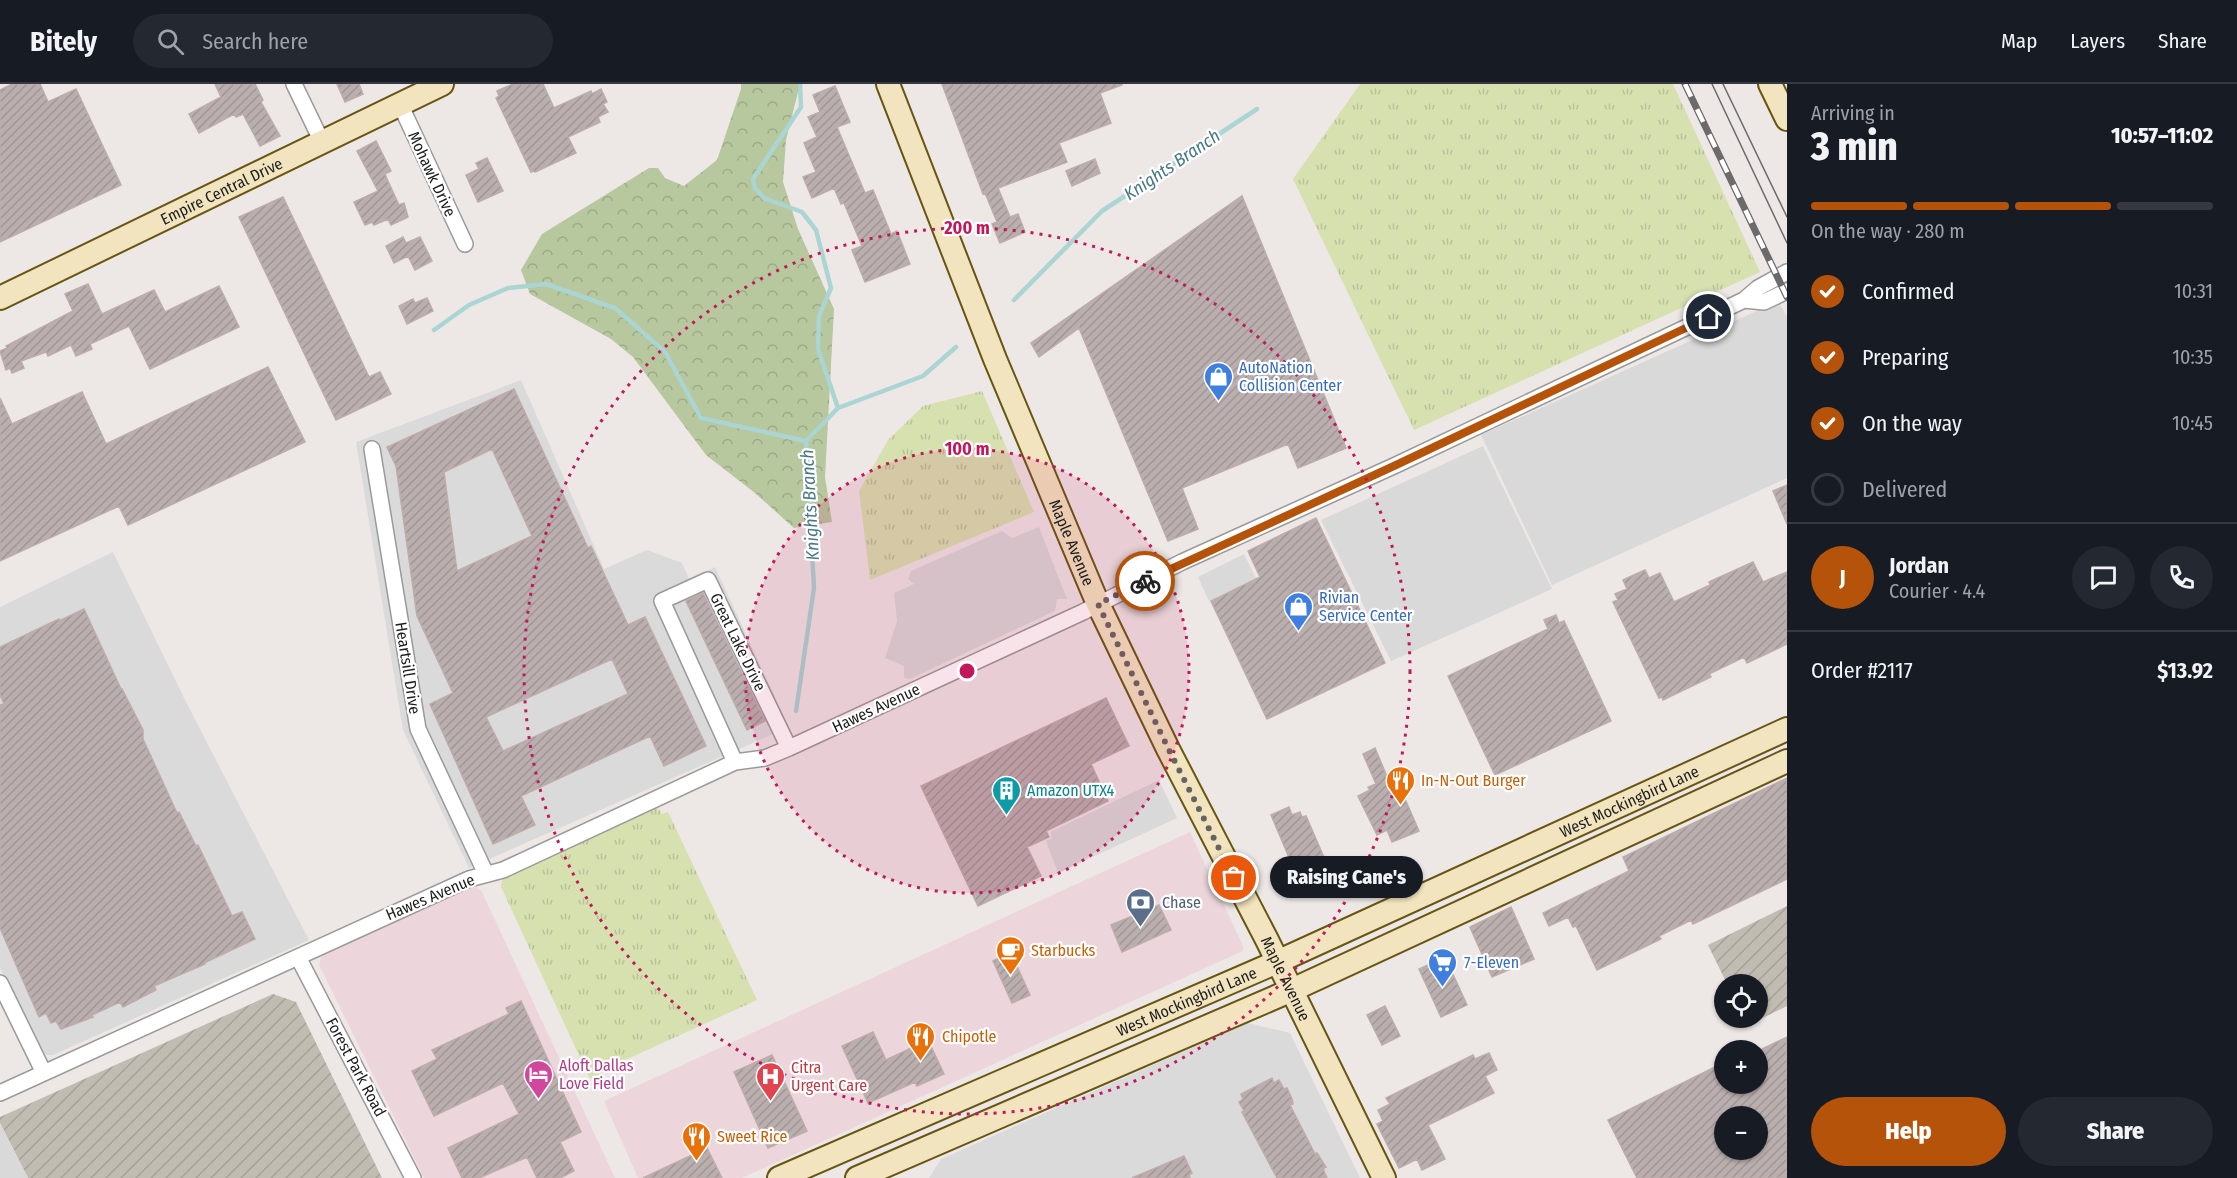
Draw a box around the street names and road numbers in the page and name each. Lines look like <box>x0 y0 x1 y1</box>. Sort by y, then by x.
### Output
street label: Mohawk Drive <box>404 128 460 220</box>
street label: Empire Central Drive <box>157 153 286 228</box>
street label: Maple Avenue <box>1046 496 1099 588</box>
street label: Great Lake Drive <box>706 590 770 694</box>
street label: Heartsill Drive <box>391 621 425 716</box>
street label: Hawes Avenue <box>829 679 923 737</box>
street label: West Mockingbird Lane <box>1557 761 1702 841</box>
street label: Hawes Avenue <box>383 870 477 924</box>
street label: Maple Avenue <box>1257 933 1315 1024</box>
street label: West Mockingbird Lane <box>1113 963 1259 1040</box>
street label: Forest Park Road <box>322 1014 390 1120</box>

